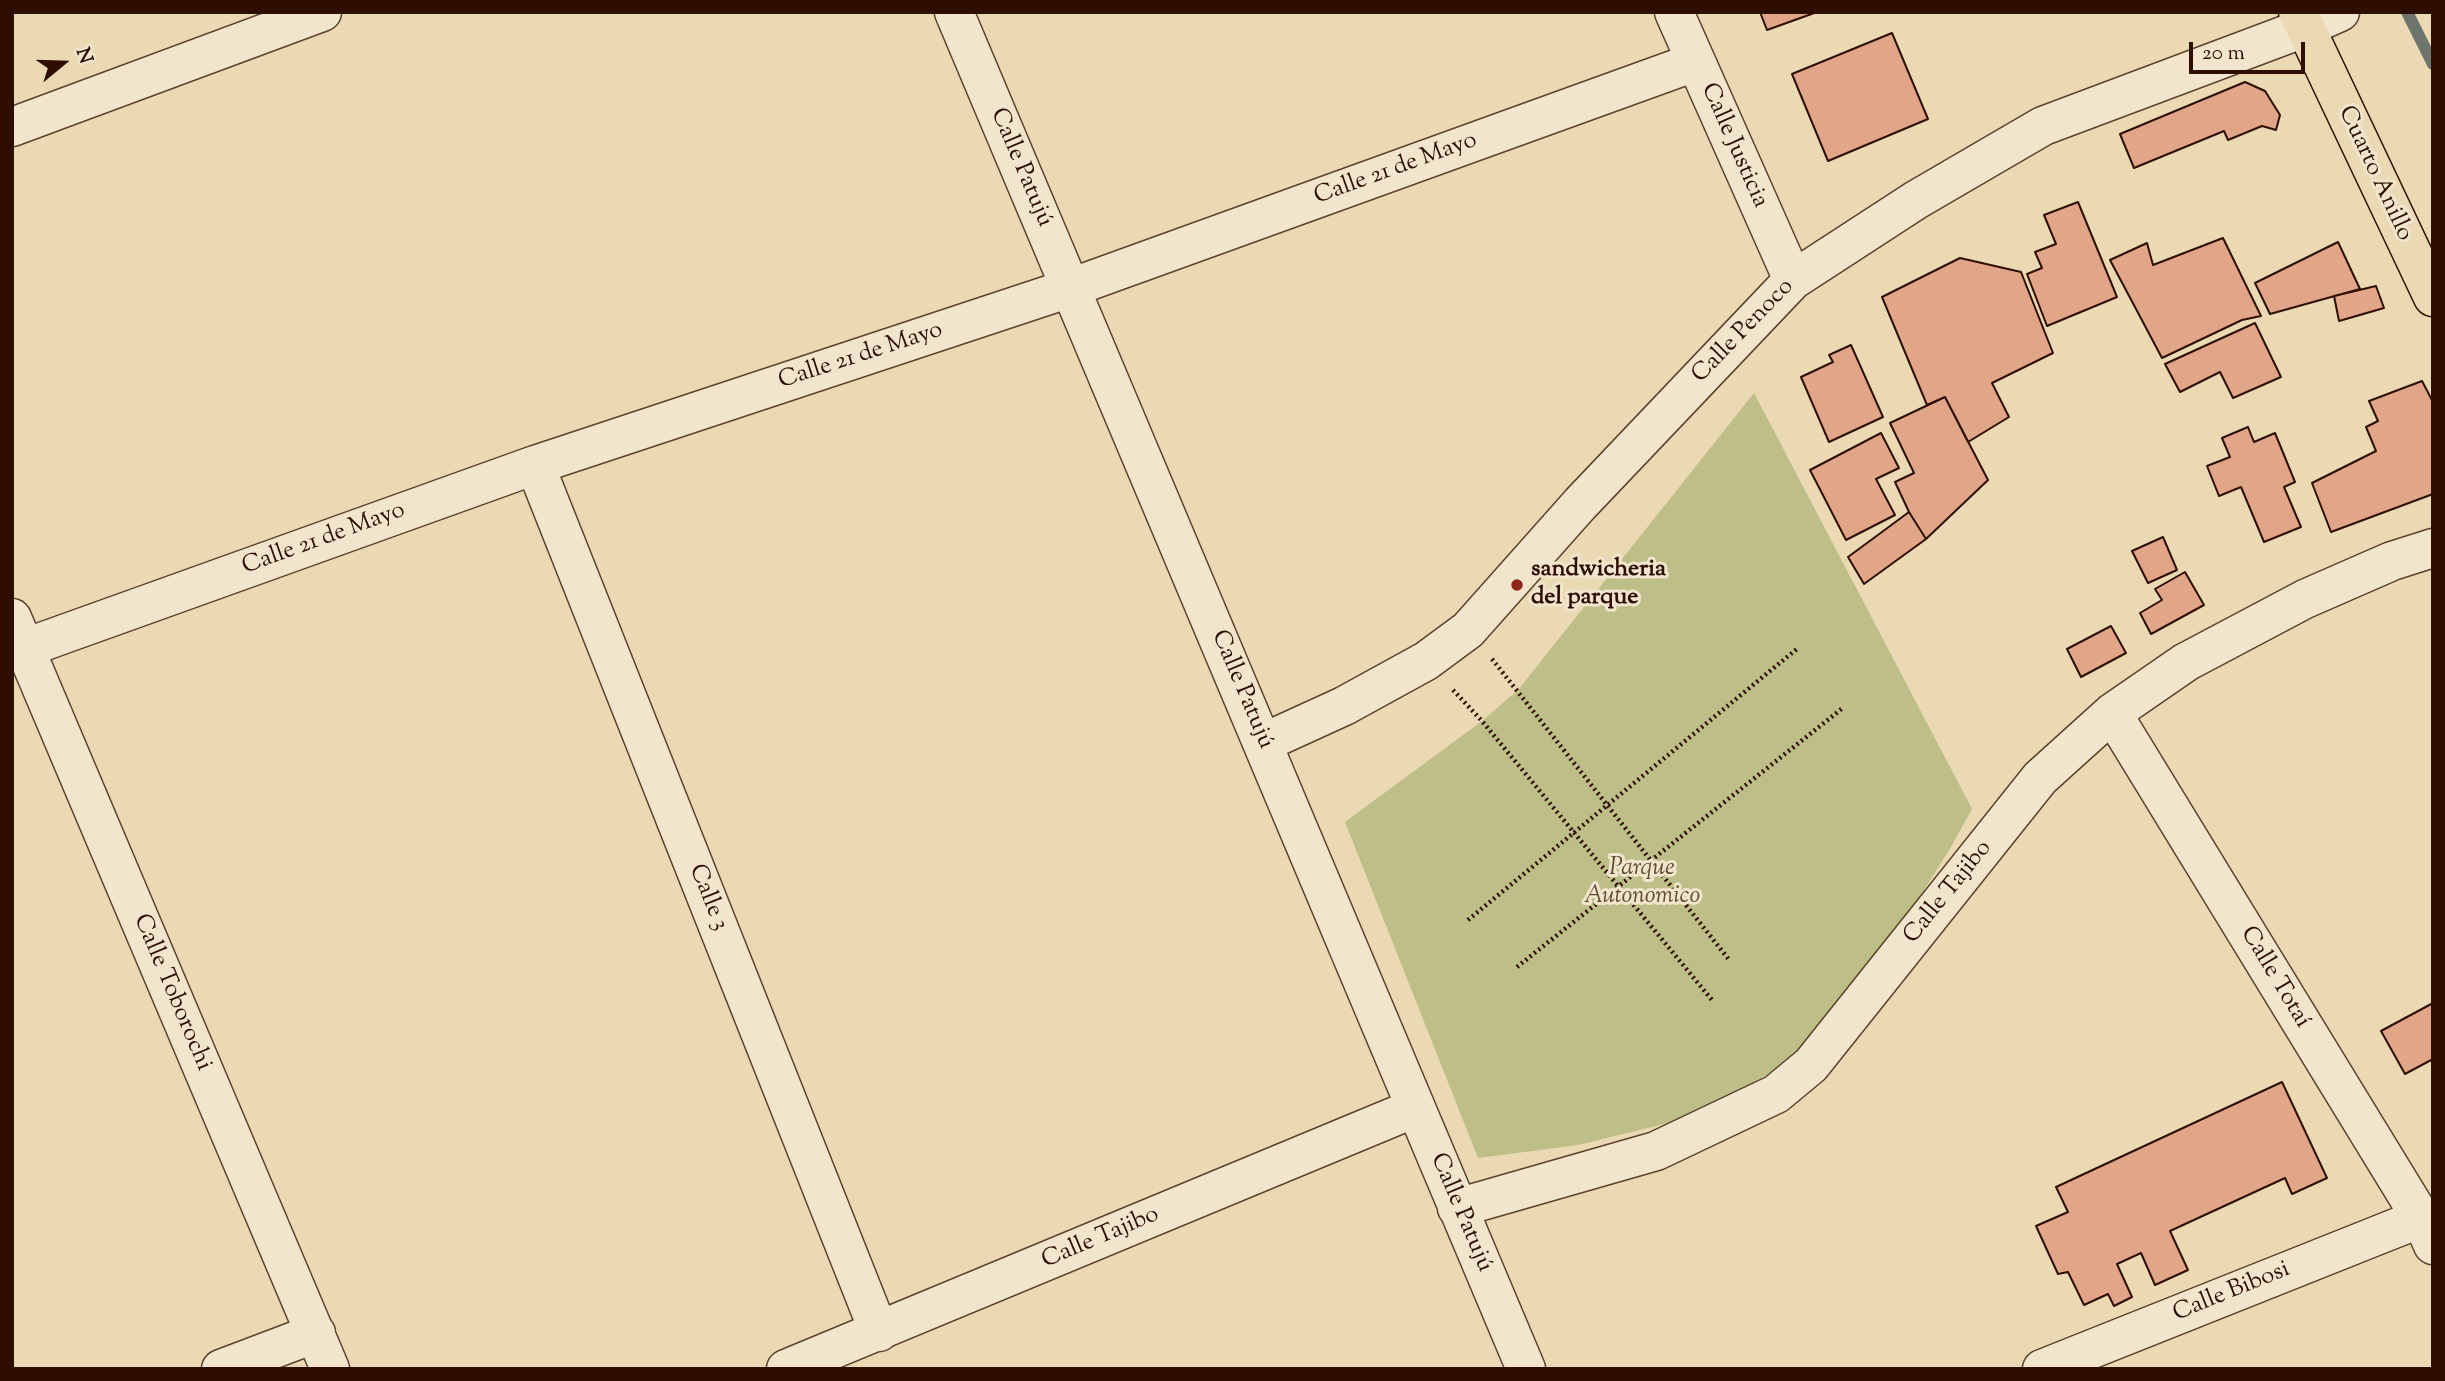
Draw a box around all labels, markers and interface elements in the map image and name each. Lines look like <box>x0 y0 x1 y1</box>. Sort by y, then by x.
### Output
north arrow <box>28 28 98 98</box>
scale bar <box>2193 28 2308 72</box>
text: 20 m <box>2202 39 2245 69</box>
text: N <box>68 44 99 68</box>
street label: Calle Justicia <box>1693 79 1773 213</box>
street label: Cuarto Anillo <box>2330 102 2418 246</box>
street label: Calle Patujú <box>982 104 1058 232</box>
street label: Calle 21 de Mayo <box>1311 127 1481 213</box>
street label: Calle Penoco <box>1687 274 1801 390</box>
street label: Calle 21 de Mayo <box>775 317 947 397</box>
street label: Calle 21 de Mayo <box>239 497 409 583</box>
place label: sandwicheria del parque <box>1531 557 1666 613</box>
marker: sandwicheria del parque <box>1509 577 1525 593</box>
street label: Calle Patujú <box>1203 626 1279 754</box>
street label: Calle Tajibo <box>1899 836 1999 950</box>
park label: Parque Autonomico <box>1584 856 1700 912</box>
street label: Calle 3 <box>681 861 733 935</box>
street label: Calle Toborochi <box>125 910 217 1076</box>
street label: Calle Totaí <box>2232 922 2316 1034</box>
street label: Calle Patujú <box>1422 1149 1498 1277</box>
street label: Calle Tajibo <box>1038 1201 1164 1277</box>
street label: Calle Bibosi <box>2169 1256 2295 1330</box>

